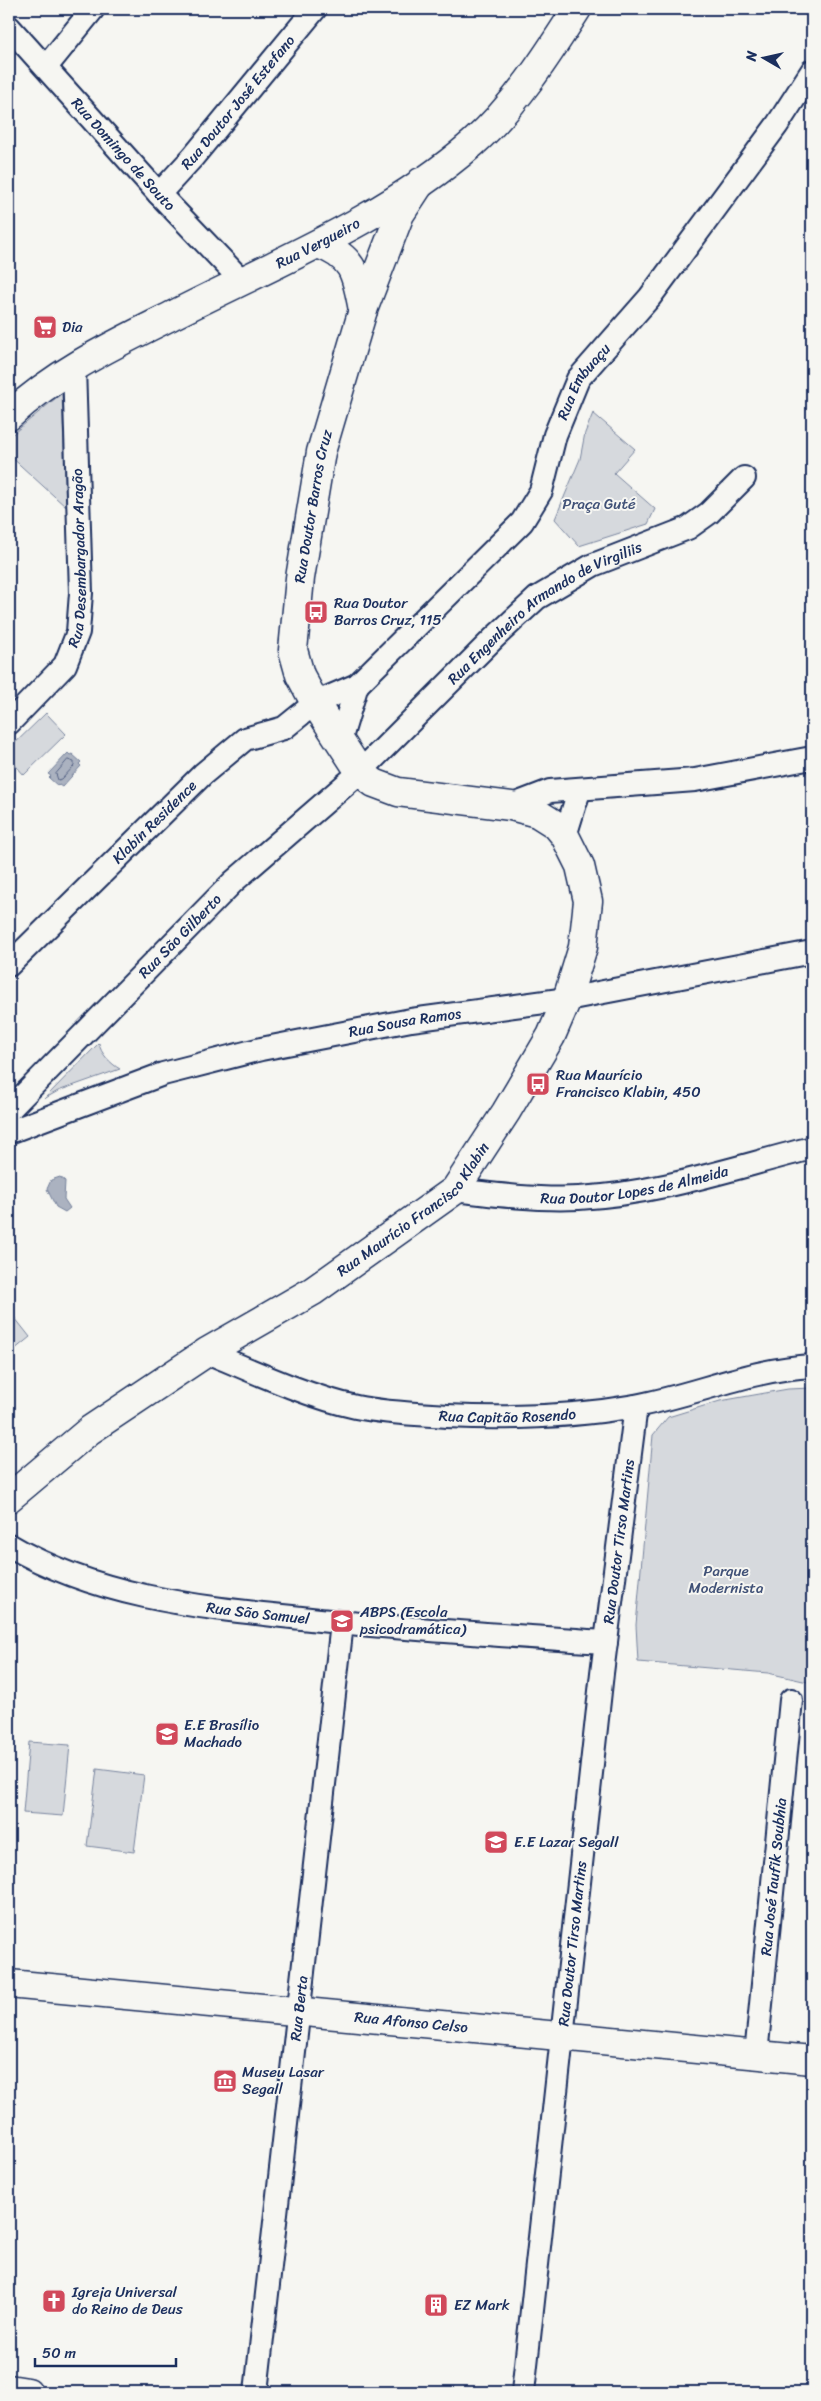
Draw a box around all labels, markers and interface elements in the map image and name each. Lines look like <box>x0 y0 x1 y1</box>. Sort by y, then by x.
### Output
street label: Rua Doutor José Estefano <box>174 29 302 176</box>
north arrow <box>738 32 788 82</box>
text: N <box>738 49 765 64</box>
street label: Rua Domingo de Souto <box>65 91 182 218</box>
street label: Rua Vergueiro <box>271 210 365 276</box>
supermarket icon: Dia <box>32 314 58 340</box>
place label: Dia <box>62 314 83 340</box>
street label: Rua Embuaçu <box>550 337 617 424</box>
street label: Rua Doutor Barros Cruz <box>287 426 340 584</box>
street label: Rua Desembargador Aragão <box>60 468 94 651</box>
park label: Praça Guté <box>562 491 636 517</box>
street label: Rua Engenheiro Armando de Virgiliis <box>441 534 646 691</box>
place label: Rua Doutor Barros Cruz, 115 <box>334 590 442 633</box>
bus stop icon: Rua Doutor Barros Cruz, 115 <box>303 599 329 625</box>
street label: Klabin Residence <box>106 774 203 870</box>
street label: Rua São Gilberto <box>132 887 228 984</box>
street label: Rua Sousa Ramos <box>346 1000 463 1045</box>
place label: Rua Maurício Francisco Klabin, 450 <box>556 1062 701 1105</box>
bus stop icon: Rua Maurício Francisco Klabin, 450 <box>525 1071 551 1097</box>
street label: Rua Maurício Francisco Klabin <box>331 1137 496 1283</box>
street label: Rua Doutor Lopes de Almeida <box>540 1158 732 1211</box>
street label: Rua Capitão Rosendo <box>438 1401 577 1430</box>
street label: Rua Doutor Tirso Martins <box>595 1457 642 1625</box>
park label: Parque Modernista <box>689 1558 764 1601</box>
street label: Rua São Samuel <box>205 1594 311 1632</box>
place label: ABPS (Escola psicodramática) <box>359 1599 466 1642</box>
school or university icon: ABPS (Escola psicodramática) <box>329 1608 355 1634</box>
place label: E.E Brasílio Machado <box>184 1712 260 1755</box>
school or university icon: E.E Brasílio Machado <box>154 1721 180 1747</box>
street label: Rua José Taufik Soubhia <box>753 1796 794 1957</box>
school or university icon: E.E Lazar Segall <box>483 1829 509 1855</box>
place label: E.E Lazar Segall <box>514 1829 619 1855</box>
street label: Rua Doutor Tirso Martins <box>550 1860 594 2028</box>
street label: Rua Berta <box>282 1974 316 2042</box>
street label: Rua Afonso Celso <box>353 2004 470 2040</box>
place label: Museu Lasar Segall <box>242 2059 325 2102</box>
museum icon: Museu Lasar Segall <box>212 2068 238 2094</box>
place label: Igreja Universal do Reino de Deus <box>71 2279 183 2322</box>
church icon: Igreja Universal do Reino de Deus <box>41 2288 67 2314</box>
building icon: EZ Mark <box>423 2292 449 2318</box>
place label: EZ Mark <box>454 2292 510 2318</box>
scale bar <box>35 2336 176 2368</box>
text: 50 m <box>42 2340 77 2366</box>

